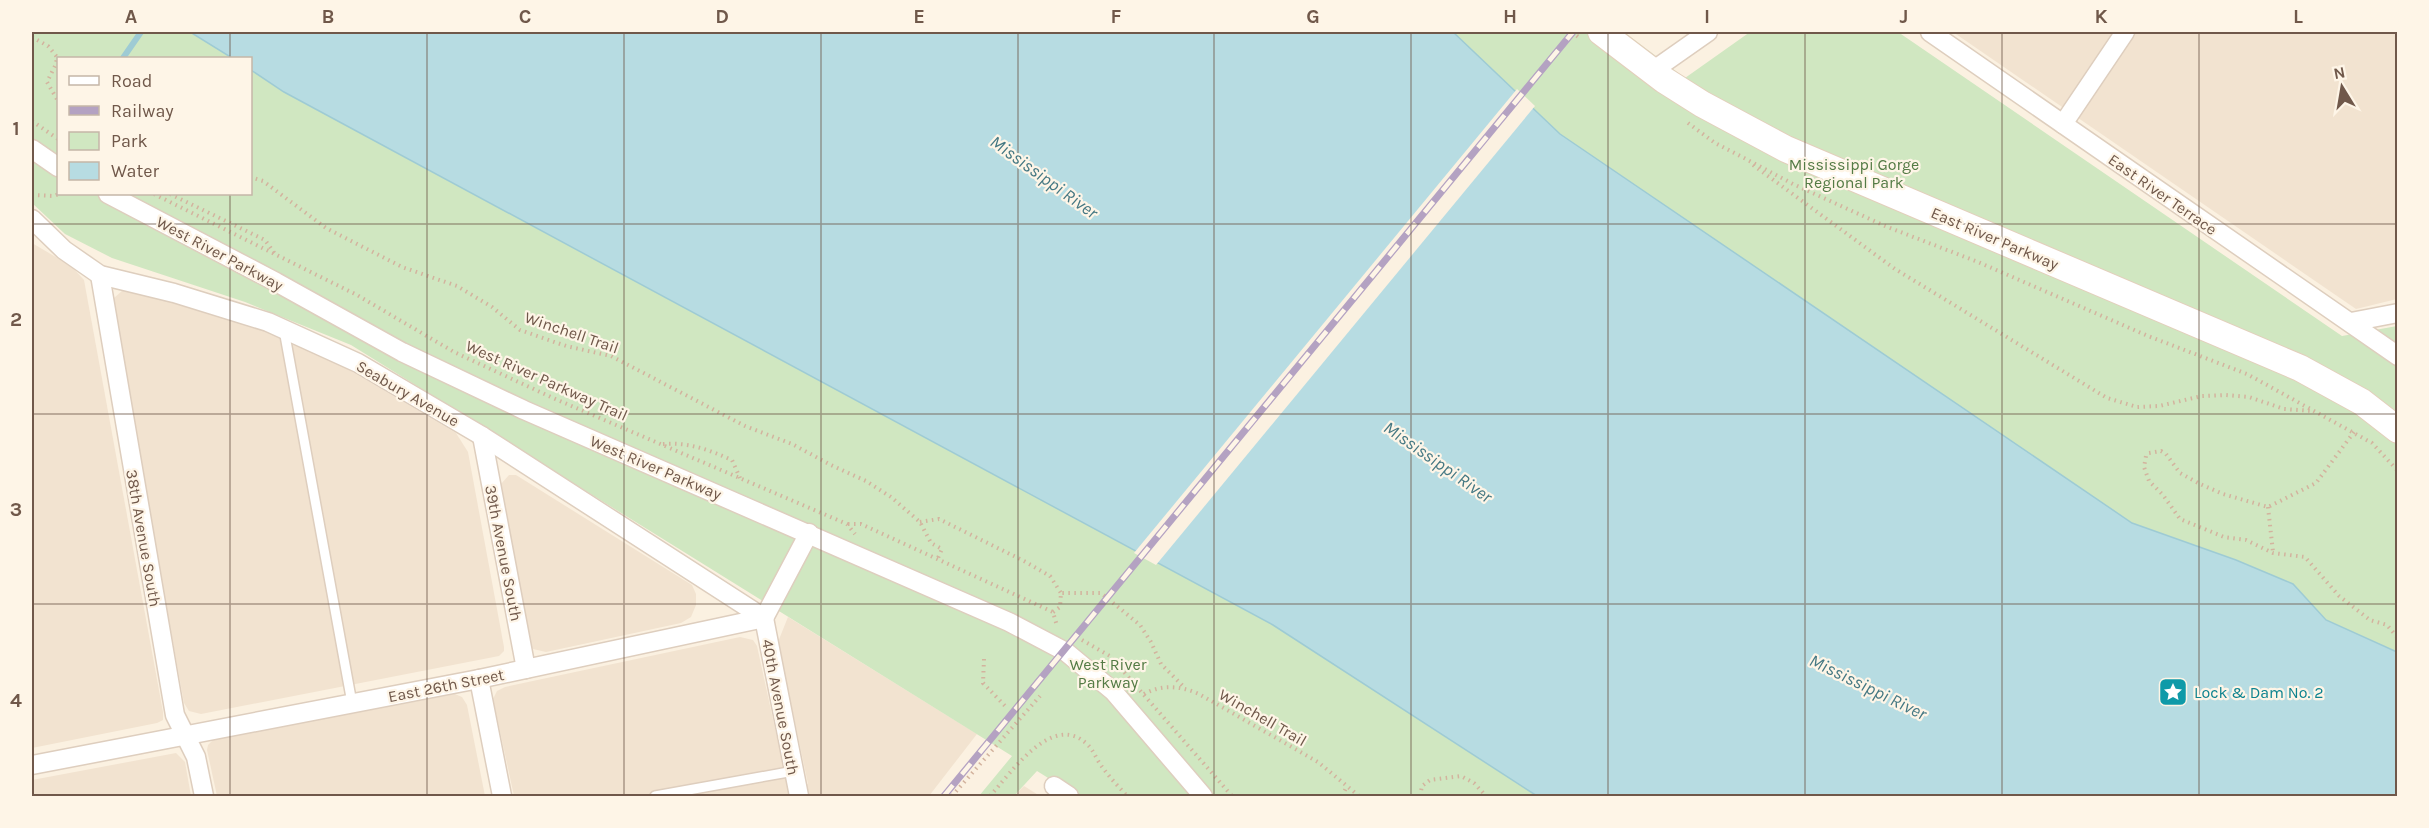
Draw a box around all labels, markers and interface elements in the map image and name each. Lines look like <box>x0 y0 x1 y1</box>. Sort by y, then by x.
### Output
text: A <box>125 5 138 28</box>
text: B <box>322 5 334 28</box>
text: C <box>519 5 531 28</box>
text: D <box>715 5 729 28</box>
text: E <box>913 5 925 28</box>
text: F <box>1111 5 1122 28</box>
text: G <box>1306 5 1320 28</box>
text: H <box>1503 5 1517 28</box>
text: I <box>1704 5 1710 28</box>
text: J <box>1900 5 1908 28</box>
text: K <box>2094 5 2108 28</box>
text: L <box>2293 5 2303 28</box>
legend <box>57 57 252 195</box>
north arrow <box>2312 57 2372 117</box>
text: N <box>2332 62 2347 83</box>
text: Road <box>111 70 152 92</box>
text: Railway <box>111 100 174 122</box>
text: 1 <box>12 117 20 140</box>
text: Park <box>111 130 148 152</box>
water label: Mississippi River <box>986 131 1103 224</box>
street label: East River Terrace <box>2105 150 2221 239</box>
park label: Mississippi Gorge Regional Park <box>1789 155 1919 192</box>
text: Water <box>111 160 159 182</box>
street label: East River Parkway <box>1928 203 2062 274</box>
street label: West River Parkway <box>153 212 287 295</box>
street label: Winchell Trail <box>522 307 621 357</box>
text: 2 <box>10 308 22 331</box>
street label: West River Parkway Trail <box>463 336 631 425</box>
street label: Seabury Avenue <box>353 356 463 431</box>
water label: Mississippi River <box>1379 416 1497 508</box>
street label: West River Parkway <box>587 431 725 504</box>
street label: 38th Avenue South <box>122 468 165 608</box>
street label: 39th Avenue South <box>481 483 526 623</box>
text: 3 <box>10 498 22 521</box>
street label: 40th Avenue South <box>758 637 803 777</box>
water label: Mississippi River <box>1806 649 1931 725</box>
park label: West River Parkway <box>1070 655 1147 692</box>
street label: East 26th Street <box>386 665 506 706</box>
place icon: Lock & Dam No. 2 <box>2157 676 2189 708</box>
place label: Lock & Dam No. 2 <box>2194 683 2323 702</box>
street label: Winchell Trail <box>1215 685 1310 750</box>
text: 4 <box>10 689 22 712</box>

